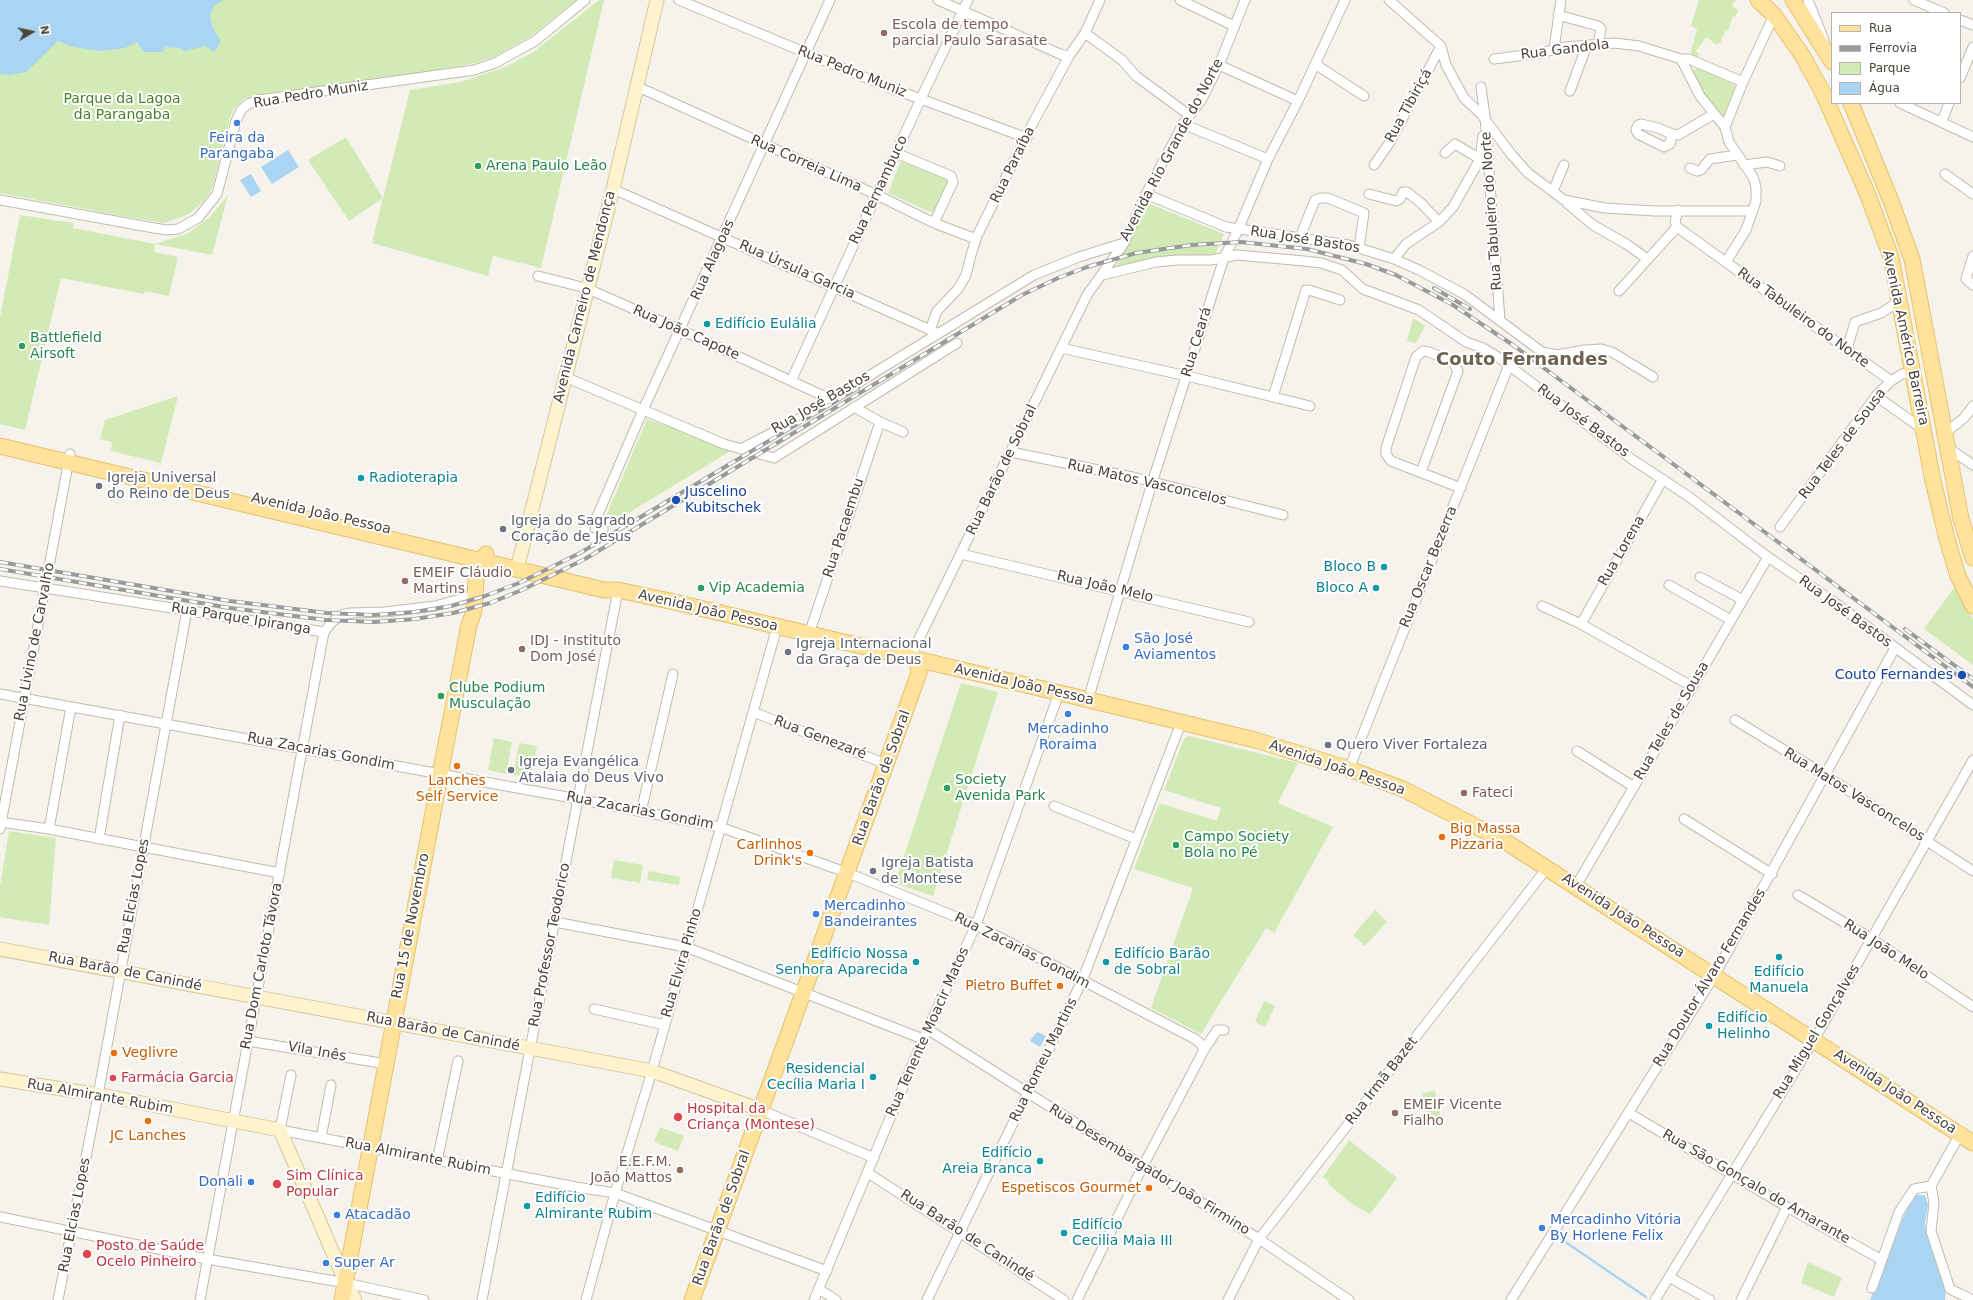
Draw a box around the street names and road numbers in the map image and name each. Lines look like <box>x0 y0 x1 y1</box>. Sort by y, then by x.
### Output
street label: Rua Gandola <box>1520 36 1610 64</box>
street label: Rua Pedro Muniz <box>795 42 909 102</box>
street label: Avenida Rio Grande do Norte <box>1117 56 1227 244</box>
street label: Rua Tibiriçá <box>1382 66 1436 146</box>
street label: Rua Pedro Muniz <box>252 78 370 112</box>
street label: Rua Paraíba <box>987 124 1039 206</box>
street label: Rua Tabuleiro do Norte <box>1478 131 1506 291</box>
street label: Rua Correia Lima <box>748 132 864 196</box>
street label: Rua Pernambuco <box>846 133 912 247</box>
street label: Avenida Carneiro de Mendonça <box>550 189 620 405</box>
street label: Rua Alagoas <box>688 217 738 303</box>
street label: Rua José Bastos <box>1249 223 1361 257</box>
street label: Rua Úrsula Garcia <box>736 237 858 303</box>
street label: Avenida Américo Barreira <box>1878 249 1932 427</box>
street label: Rua Tabuleiro do Norte <box>1734 264 1872 372</box>
street label: Rua João Capote <box>630 302 742 364</box>
street label: Rua Ceará <box>1178 305 1216 379</box>
street label: Rua José Bastos <box>769 368 873 438</box>
street label: Rua José Bastos <box>1534 381 1632 461</box>
street label: Rua Teles de Sousa <box>1796 385 1890 503</box>
street label: Rua Barão de Sobral <box>963 402 1041 538</box>
street label: Rua Matos Vasconcelos <box>1066 456 1228 510</box>
street label: Rua Pacaembu <box>820 476 868 580</box>
street label: Avenida João Pessoa <box>249 490 393 538</box>
street label: Rua Oscar Bezerra <box>1397 504 1461 630</box>
street label: Rua Lorena <box>1595 513 1649 589</box>
street label: Rua Livino de Carvalho <box>11 561 59 723</box>
street label: Rua João Melo <box>1055 568 1155 606</box>
street label: Rua José Bastos <box>1795 573 1895 651</box>
street label: Avenida João Pessoa <box>636 587 780 635</box>
street label: Rua Parque Ipiranga <box>170 600 312 638</box>
street label: Rua Teles de Sousa <box>1631 659 1713 783</box>
street label: Avenida João Pessoa <box>952 661 1096 709</box>
street label: Rua Barão de Sobral <box>850 708 914 848</box>
street label: Rua Genezaré <box>771 713 869 763</box>
street label: Rua Zacarias Gondim <box>246 729 396 775</box>
street label: Avenida João Pessoa <box>1267 737 1407 799</box>
street label: Rua Matos Vasconcelos <box>1780 745 1928 845</box>
street label: Rua Zacarias Gondim <box>565 788 715 834</box>
street label: Rua Elcias Lopes <box>115 837 153 955</box>
street label: Rua 15 de Novembro <box>389 852 433 1000</box>
street label: Rua Professor Teodorico <box>526 862 574 1028</box>
street label: Avenida João Pessoa <box>1558 870 1688 962</box>
street label: Rua Dom Carloto Távora <box>238 881 286 1051</box>
street label: Rua Doutor Álvaro Fernandes <box>1650 886 1770 1070</box>
street label: Rua Elvira Pinho <box>658 906 706 1020</box>
street label: Rua Zacarias Gondim <box>951 909 1093 993</box>
street label: Rua João Melo <box>1840 916 1932 984</box>
street label: Rua Tenente Moacir Matos <box>883 945 973 1119</box>
street label: Rua Barão de Canindé <box>47 949 203 995</box>
street label: Rua Miguel Gonçalves <box>1770 962 1864 1102</box>
street label: Rua Romeu Martins <box>1007 995 1081 1125</box>
street label: Rua Barão de Canindé <box>365 1009 521 1055</box>
street label: Rua Irmã Bazet <box>1342 1034 1422 1128</box>
street label: Vila Inês <box>286 1039 348 1065</box>
street label: Avenida João Pessoa <box>1830 1046 1960 1138</box>
street label: Rua Almirante Rubim <box>26 1076 174 1118</box>
street label: Rua Desembargador João Firmino <box>1045 1101 1253 1239</box>
street label: Rua São Gonçalo do Amarante <box>1659 1126 1853 1248</box>
street label: Rua Almirante Rubim <box>344 1135 492 1179</box>
street label: Rua Barão de Sobral <box>690 1148 754 1288</box>
street label: Rua Elcias Lopes <box>56 1156 94 1274</box>
street label: Rua Barão de Canindé <box>897 1186 1037 1286</box>

